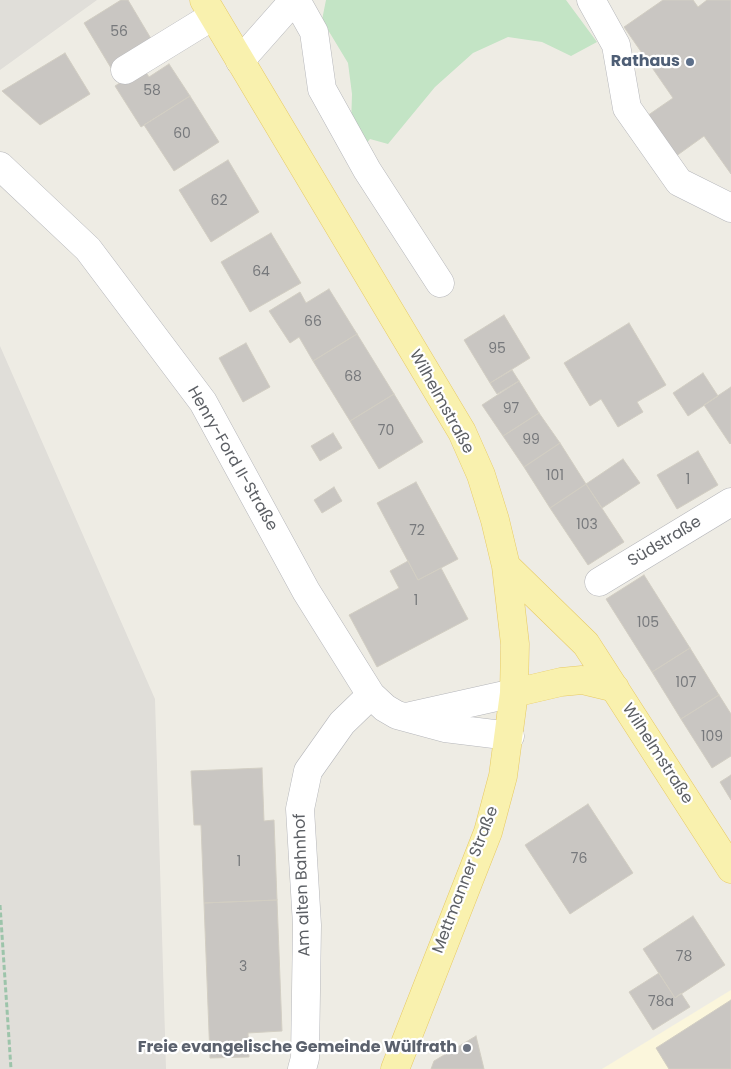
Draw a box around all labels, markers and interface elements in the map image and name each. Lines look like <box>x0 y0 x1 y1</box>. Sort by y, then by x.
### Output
house number: 56 <box>110 24 128 40</box>
place label: Rathaus <box>611 52 680 72</box>
marker: Rathaus <box>684 56 696 68</box>
house number: 58 <box>143 83 161 99</box>
house number: 60 <box>173 126 191 142</box>
house number: 62 <box>211 193 227 209</box>
house number: 64 <box>252 264 270 280</box>
house number: 66 <box>304 314 322 330</box>
house number: 95 <box>488 341 506 357</box>
street label: Wilhelmstraße <box>405 347 477 457</box>
house number: 68 <box>344 369 362 385</box>
street label: Henry-Ford II-Straße <box>183 383 281 535</box>
house number: 97 <box>503 401 519 417</box>
house number: 70 <box>378 423 394 439</box>
house number: 99 <box>522 432 540 448</box>
house number: 101 <box>546 468 564 484</box>
house number: 1 <box>686 472 690 488</box>
street label: Südstraße <box>625 513 705 571</box>
house number: 103 <box>576 517 598 533</box>
house number: 72 <box>409 523 425 539</box>
house number: 1 <box>414 593 418 609</box>
house number: 105 <box>637 615 659 631</box>
house number: 107 <box>676 675 696 691</box>
street label: Wilhelmstraße <box>617 700 697 808</box>
house number: 109 <box>701 729 723 745</box>
street label: Mettmanner Straße <box>429 804 503 956</box>
street label: Am alten Bahnhof <box>291 813 315 957</box>
house number: 76 <box>571 851 587 867</box>
house number: 1 <box>237 854 241 870</box>
house number: 78 <box>676 949 692 965</box>
house number: 3 <box>239 959 247 975</box>
house number: 78a <box>648 994 674 1010</box>
place label: Freie evangelische Gemeinde Wülfrath <box>138 1038 457 1058</box>
marker: Freie evangelische Gemeinde Wülfrath <box>461 1042 473 1054</box>

